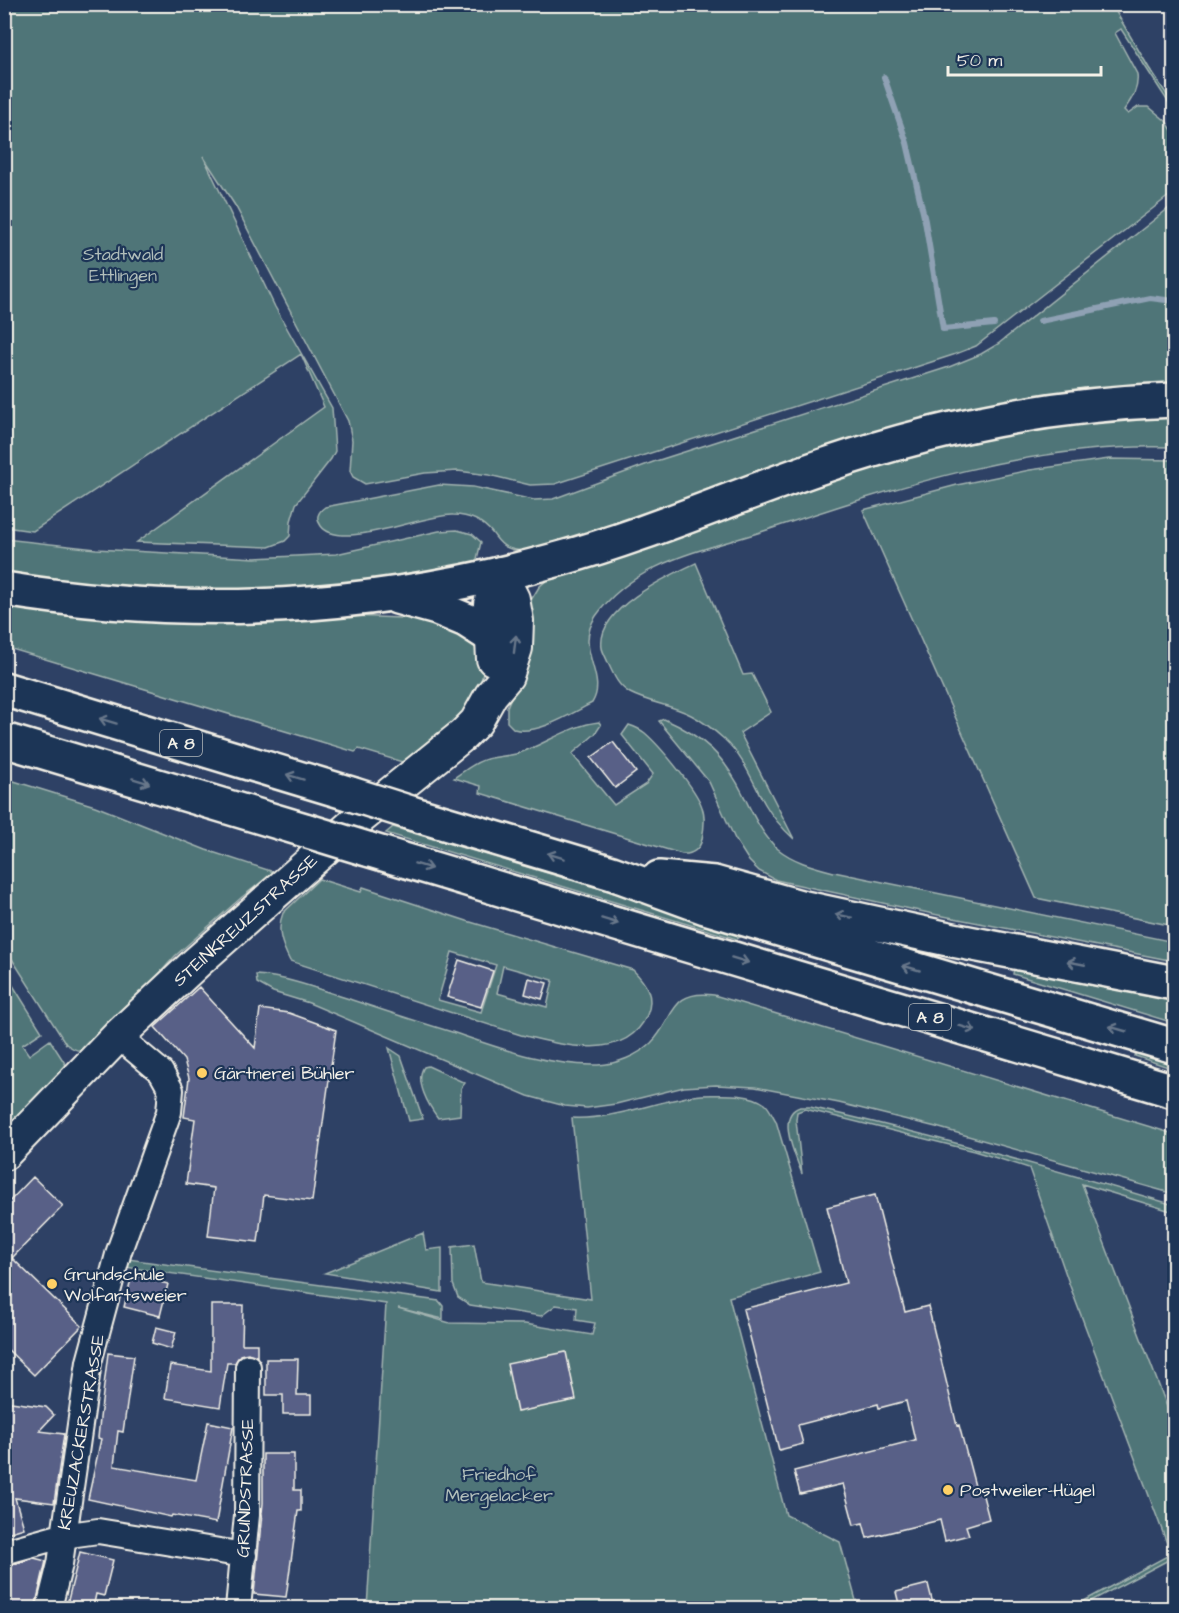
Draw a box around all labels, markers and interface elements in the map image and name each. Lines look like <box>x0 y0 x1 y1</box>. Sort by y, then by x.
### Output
scale bar <box>948 39 1101 77</box>
text: 50 m <box>957 48 1002 73</box>
park label: Stadtwald Ettlingen <box>83 242 163 289</box>
one-way arrow <box>510 634 521 654</box>
one-way arrow <box>99 715 118 726</box>
road number: A 8 <box>160 730 202 756</box>
one-way arrow <box>286 771 305 782</box>
one-way arrow <box>131 776 150 787</box>
street label: STEINKREUZSTRASSE <box>167 848 323 992</box>
one-way arrow <box>547 850 566 861</box>
one-way arrow <box>413 861 432 872</box>
one-way arrow <box>834 910 854 921</box>
one-way arrow <box>600 916 619 927</box>
one-way arrow <box>730 955 749 966</box>
one-way arrow <box>1067 957 1086 968</box>
one-way arrow <box>902 962 921 973</box>
road number: A 8 <box>909 1004 951 1030</box>
one-way arrow <box>957 1023 976 1034</box>
one-way arrow <box>1109 1023 1128 1035</box>
place label: Gärtnerei Bühler <box>214 1061 355 1086</box>
marker: Gärtnerei Bühler <box>195 1066 209 1080</box>
place label: Grundschule Wolfartsweier <box>64 1262 187 1308</box>
marker: Grundschule Wolfartsweier <box>45 1277 59 1291</box>
street label: KREUZACKERSTRASSE <box>52 1332 111 1532</box>
street label: GRUNDSTRASSE <box>231 1418 260 1558</box>
park label: Friedhof Mergelacker <box>445 1462 553 1509</box>
place label: Postweiler-Hügel <box>960 1478 1095 1504</box>
marker: Postweiler-Hügel <box>941 1483 955 1497</box>

